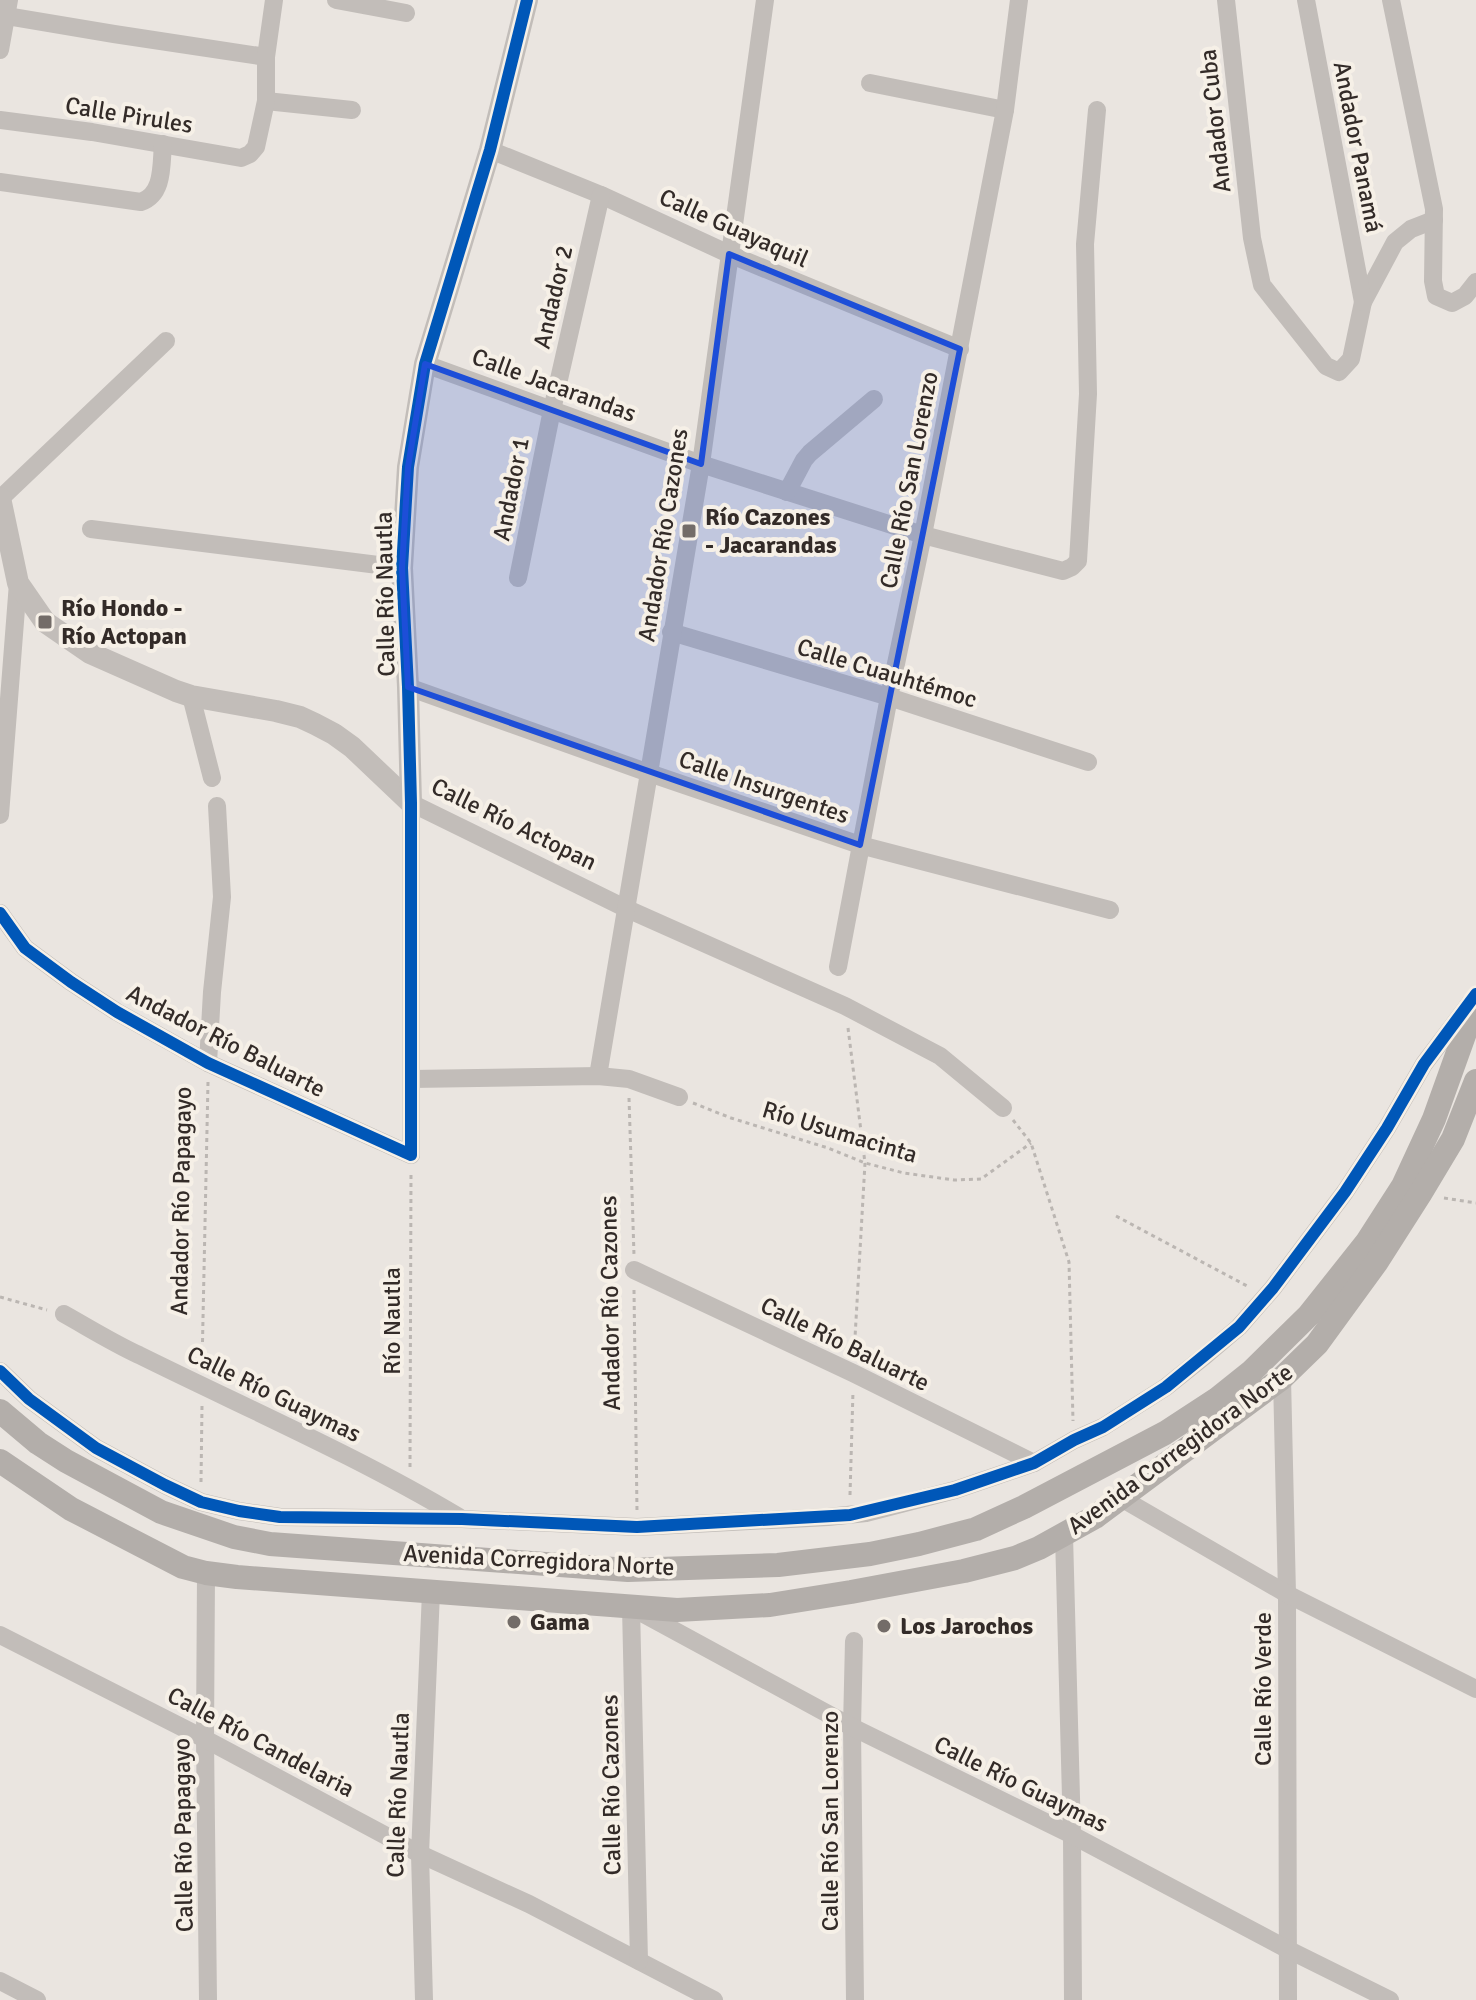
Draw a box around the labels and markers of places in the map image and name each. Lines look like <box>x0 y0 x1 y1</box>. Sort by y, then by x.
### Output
place label: Río Cazones - Jacarandas <box>705 502 837 560</box>
marker: Río Cazones - Jacarandas <box>680 522 698 540</box>
place label: Río Hondo - Río Actopan <box>61 593 187 651</box>
marker: Río Hondo - Río Actopan <box>36 613 54 631</box>
place label: Gama <box>530 1607 590 1637</box>
place label: Los Jarochos <box>900 1611 1034 1641</box>
marker: Gama <box>505 1613 523 1631</box>
marker: Los Jarochos <box>875 1617 893 1635</box>

